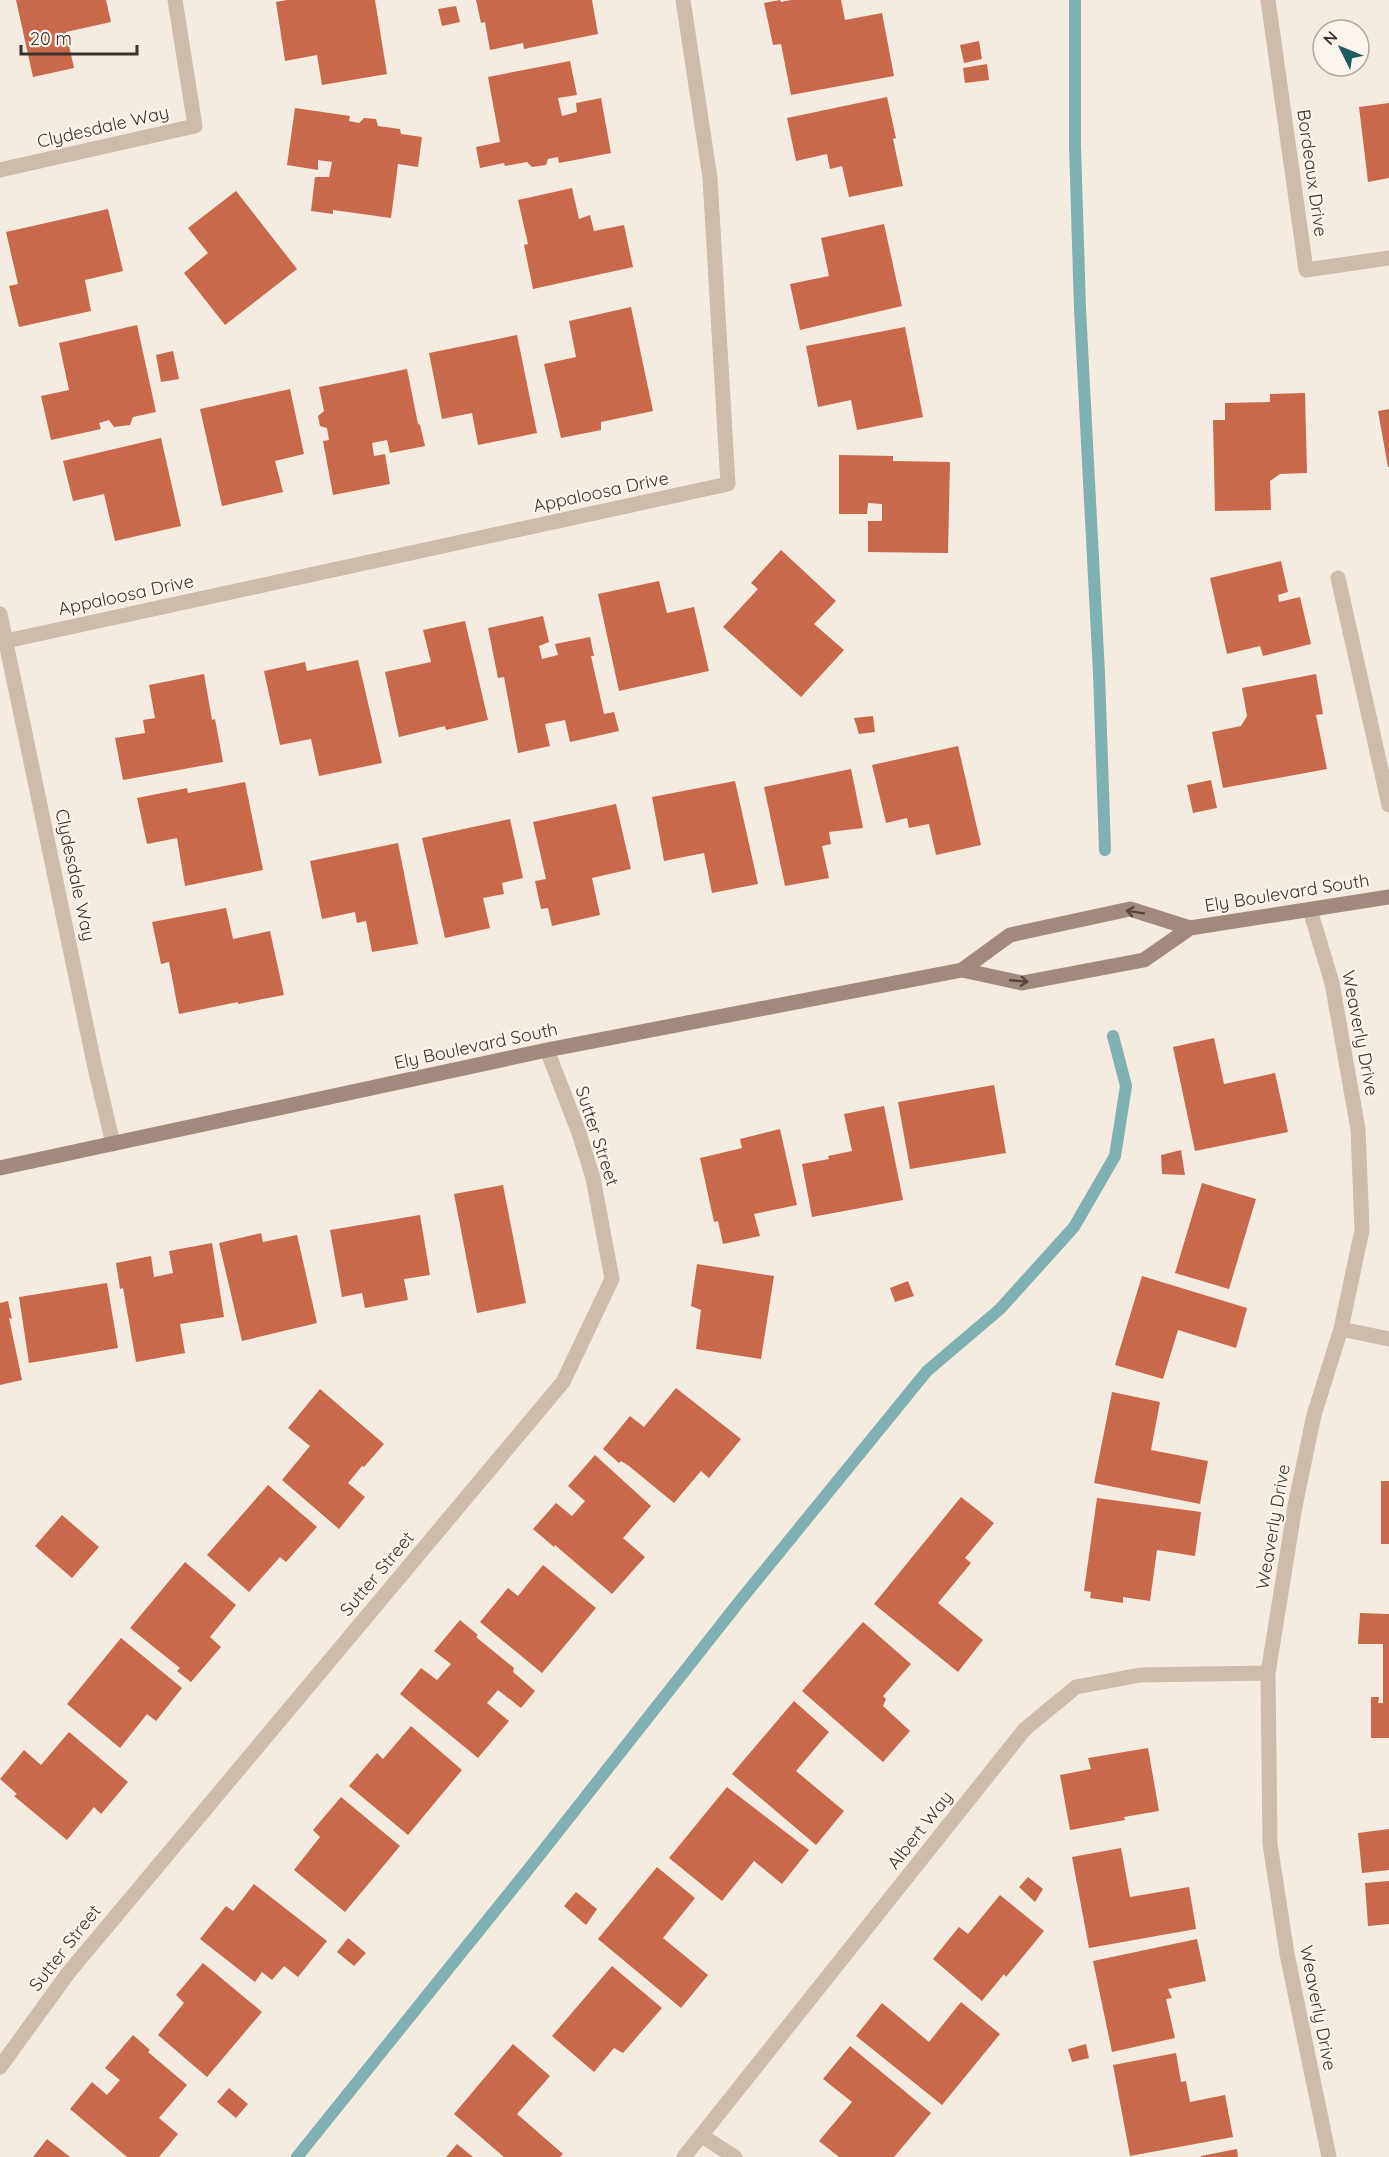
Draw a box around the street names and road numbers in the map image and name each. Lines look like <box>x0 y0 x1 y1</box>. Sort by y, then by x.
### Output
street label: Clydesdale Way <box>35 100 171 153</box>
street label: Bordeaux Drive <box>1292 108 1333 238</box>
street label: Appaloosa Drive <box>531 466 671 517</box>
street label: Appaloosa Drive <box>56 569 196 620</box>
street label: Clydesdale Way <box>50 807 101 943</box>
street label: Ely Boulevard South <box>1203 868 1371 917</box>
street label: Weaverly Drive <box>1337 968 1384 1097</box>
street label: Ely Boulevard South <box>392 1017 560 1074</box>
street label: Sutter Street <box>571 1083 624 1189</box>
street label: Weaverly Drive <box>1250 1462 1295 1591</box>
street label: Sutter Street <box>334 1527 419 1621</box>
street label: Albert Way <box>882 1786 957 1873</box>
street label: Sutter Street <box>24 1900 106 1996</box>
street label: Weaverly Drive <box>1295 1943 1342 2072</box>

